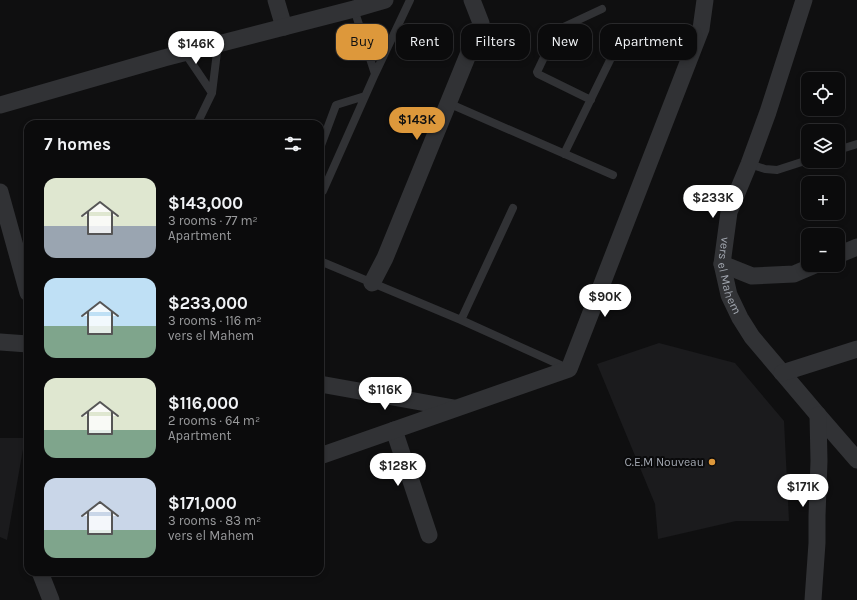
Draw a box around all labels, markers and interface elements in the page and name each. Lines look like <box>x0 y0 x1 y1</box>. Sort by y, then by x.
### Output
chip: Buy <box>336 24 388 60</box>
chip: Rent <box>396 24 453 60</box>
chip: Filters <box>461 24 530 60</box>
chip: New <box>538 24 592 60</box>
chip: Apartment <box>600 24 697 60</box>
pin: $146K <box>168 31 224 65</box>
text: $146K <box>177 36 215 51</box>
map controls <box>801 72 845 272</box>
button: locate <box>801 72 845 116</box>
pin: $143K <box>389 107 445 141</box>
text: $143K <box>398 112 436 127</box>
button: layers <box>801 124 845 168</box>
icon: filters <box>282 133 304 155</box>
text: 7 homes <box>44 134 111 154</box>
button: + <box>801 176 845 220</box>
pin: $233K <box>685 185 741 219</box>
text: $233K <box>692 190 734 205</box>
text: $143,000 <box>168 193 243 213</box>
icon: home <box>76 194 124 242</box>
text: 3 rooms · 77 m² <box>168 213 258 228</box>
text: Apartment <box>168 228 231 243</box>
button: − <box>801 228 845 272</box>
street label: vers el Mahem <box>715 236 744 317</box>
pin: $90K <box>581 284 629 318</box>
text: $90K <box>588 289 622 304</box>
text: $233,000 <box>168 293 248 313</box>
icon: home <box>76 294 124 342</box>
text: 3 rooms · 116 m² <box>168 313 262 328</box>
text: vers el Mahem <box>168 328 254 343</box>
pin: $116K <box>357 377 413 411</box>
text: $116K <box>368 382 402 397</box>
text: $116,000 <box>168 393 239 413</box>
icon: home <box>76 394 124 442</box>
text: 2 rooms · 64 m² <box>168 413 260 428</box>
text: Apartment <box>168 428 231 443</box>
pin: $128K <box>370 453 426 487</box>
place label: C.E.M Nouveau <box>625 455 704 469</box>
marker: C.E.M Nouveau <box>707 457 717 467</box>
text: $128K <box>379 458 417 473</box>
pin: $171K <box>775 474 831 508</box>
text: $171K <box>786 479 820 494</box>
text: $171,000 <box>168 493 237 513</box>
icon: home <box>76 494 124 542</box>
text: 3 rooms · 83 m² <box>168 513 261 528</box>
text: vers el Mahem <box>168 528 254 543</box>

